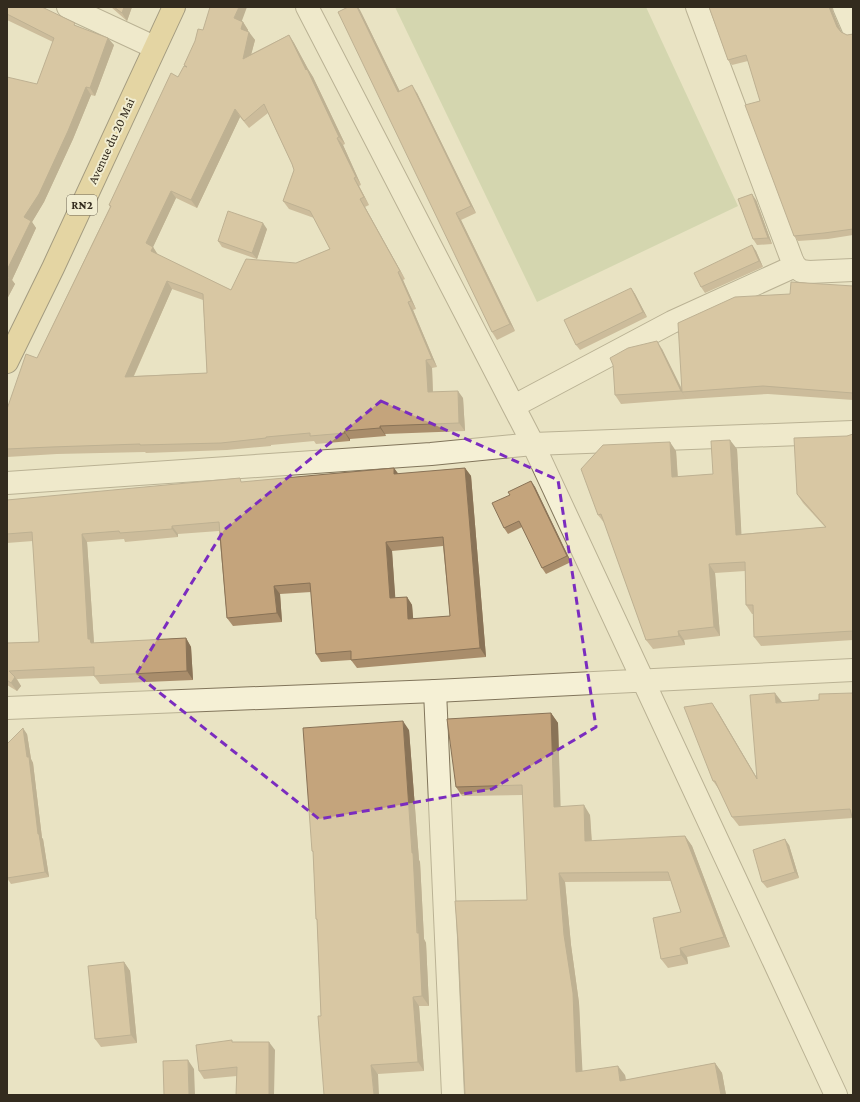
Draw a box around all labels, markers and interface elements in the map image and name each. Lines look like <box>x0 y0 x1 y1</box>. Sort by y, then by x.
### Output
street label: Avenue du 20 Mai <box>85 95 138 186</box>
road number: RN2 <box>67 195 97 215</box>

